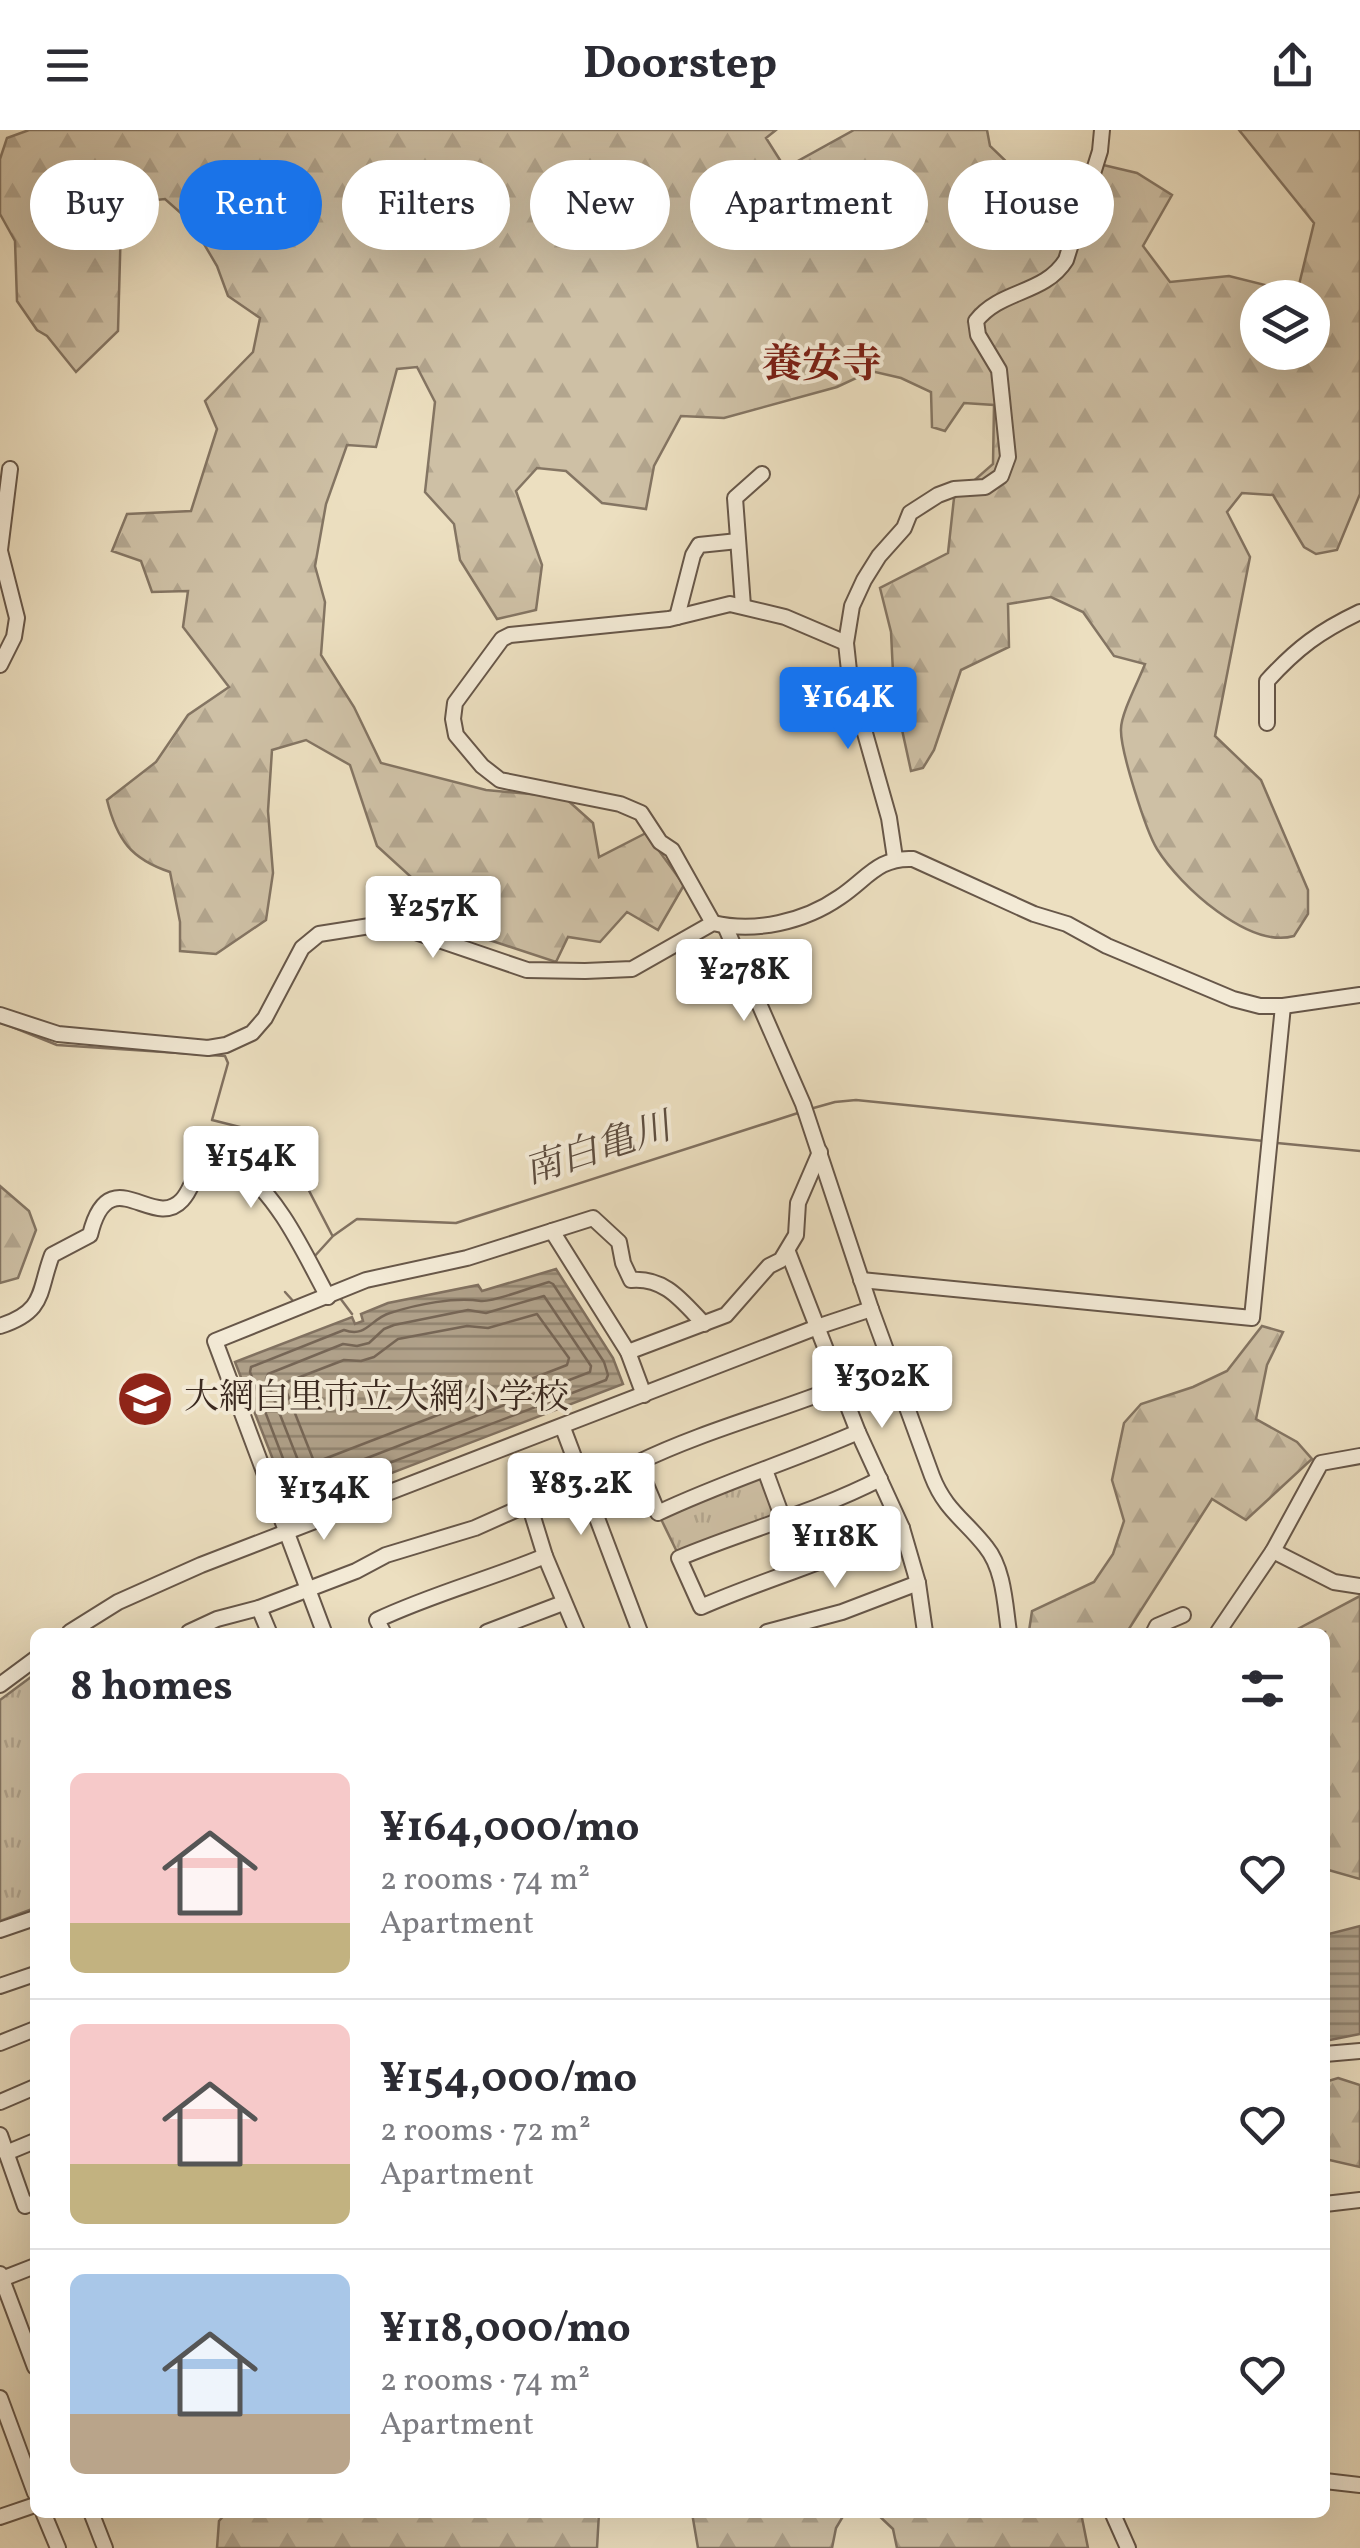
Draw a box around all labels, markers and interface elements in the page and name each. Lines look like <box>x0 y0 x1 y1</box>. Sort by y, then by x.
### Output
text: Doorstep <box>583 34 777 97</box>
icon: menu <box>40 38 95 93</box>
icon: share <box>1265 38 1320 93</box>
chip: Buy <box>30 160 159 250</box>
chip: Rent <box>179 160 322 250</box>
chip: Filters <box>342 160 510 250</box>
chip: New <box>530 160 670 250</box>
chip: Apartment <box>690 160 928 250</box>
chip: House <box>948 160 1114 250</box>
map controls <box>1240 280 1330 370</box>
button: layers <box>1240 280 1330 370</box>
district label: 養安寺 <box>762 339 882 395</box>
pin: ¥164K <box>778 667 918 752</box>
text: ¥164K <box>802 677 894 721</box>
pin: ¥257K <box>363 876 503 961</box>
text: ¥257K <box>388 886 478 930</box>
pin: ¥278K <box>674 939 814 1024</box>
text: ¥278K <box>698 949 790 993</box>
water label: 南白亀川 <box>518 1101 682 1200</box>
pin: ¥154K <box>181 1126 321 1211</box>
text: ¥154K <box>205 1136 297 1180</box>
pin: ¥302K <box>812 1346 952 1431</box>
text: ¥302K <box>834 1356 930 1400</box>
school or university icon: 大網白里市立大網小学校 <box>115 1369 175 1429</box>
place label: 大網白里市立大網小学校 <box>184 1375 569 1423</box>
pin: ¥83.2K <box>500 1453 662 1538</box>
pin: ¥134K <box>254 1458 394 1543</box>
text: ¥83.2K <box>530 1463 632 1507</box>
text: ¥134K <box>278 1468 370 1512</box>
pin: ¥118K <box>765 1506 905 1591</box>
text: ¥118K <box>792 1516 878 1560</box>
text: 8 homes <box>70 1659 233 1718</box>
icon: filters <box>1235 1661 1290 1716</box>
text: ¥164,000/mo <box>380 1800 639 1859</box>
icon: home <box>150 1813 270 1933</box>
icon: heart <box>1235 1846 1290 1901</box>
text: 2 rooms · 74 m² <box>380 1859 590 1903</box>
text: Apartment <box>380 1903 534 1947</box>
text: ¥154,000/mo <box>380 2051 637 2110</box>
icon: home <box>150 2064 270 2184</box>
icon: heart <box>1235 2097 1290 2152</box>
text: 2 rooms · 72 m² <box>380 2110 591 2154</box>
text: Apartment <box>380 2154 534 2198</box>
text: ¥118,000/mo <box>380 2301 631 2360</box>
icon: home <box>150 2314 270 2434</box>
icon: heart <box>1235 2347 1290 2402</box>
text: 2 rooms · 74 m² <box>380 2360 590 2404</box>
text: Apartment <box>380 2404 534 2448</box>

